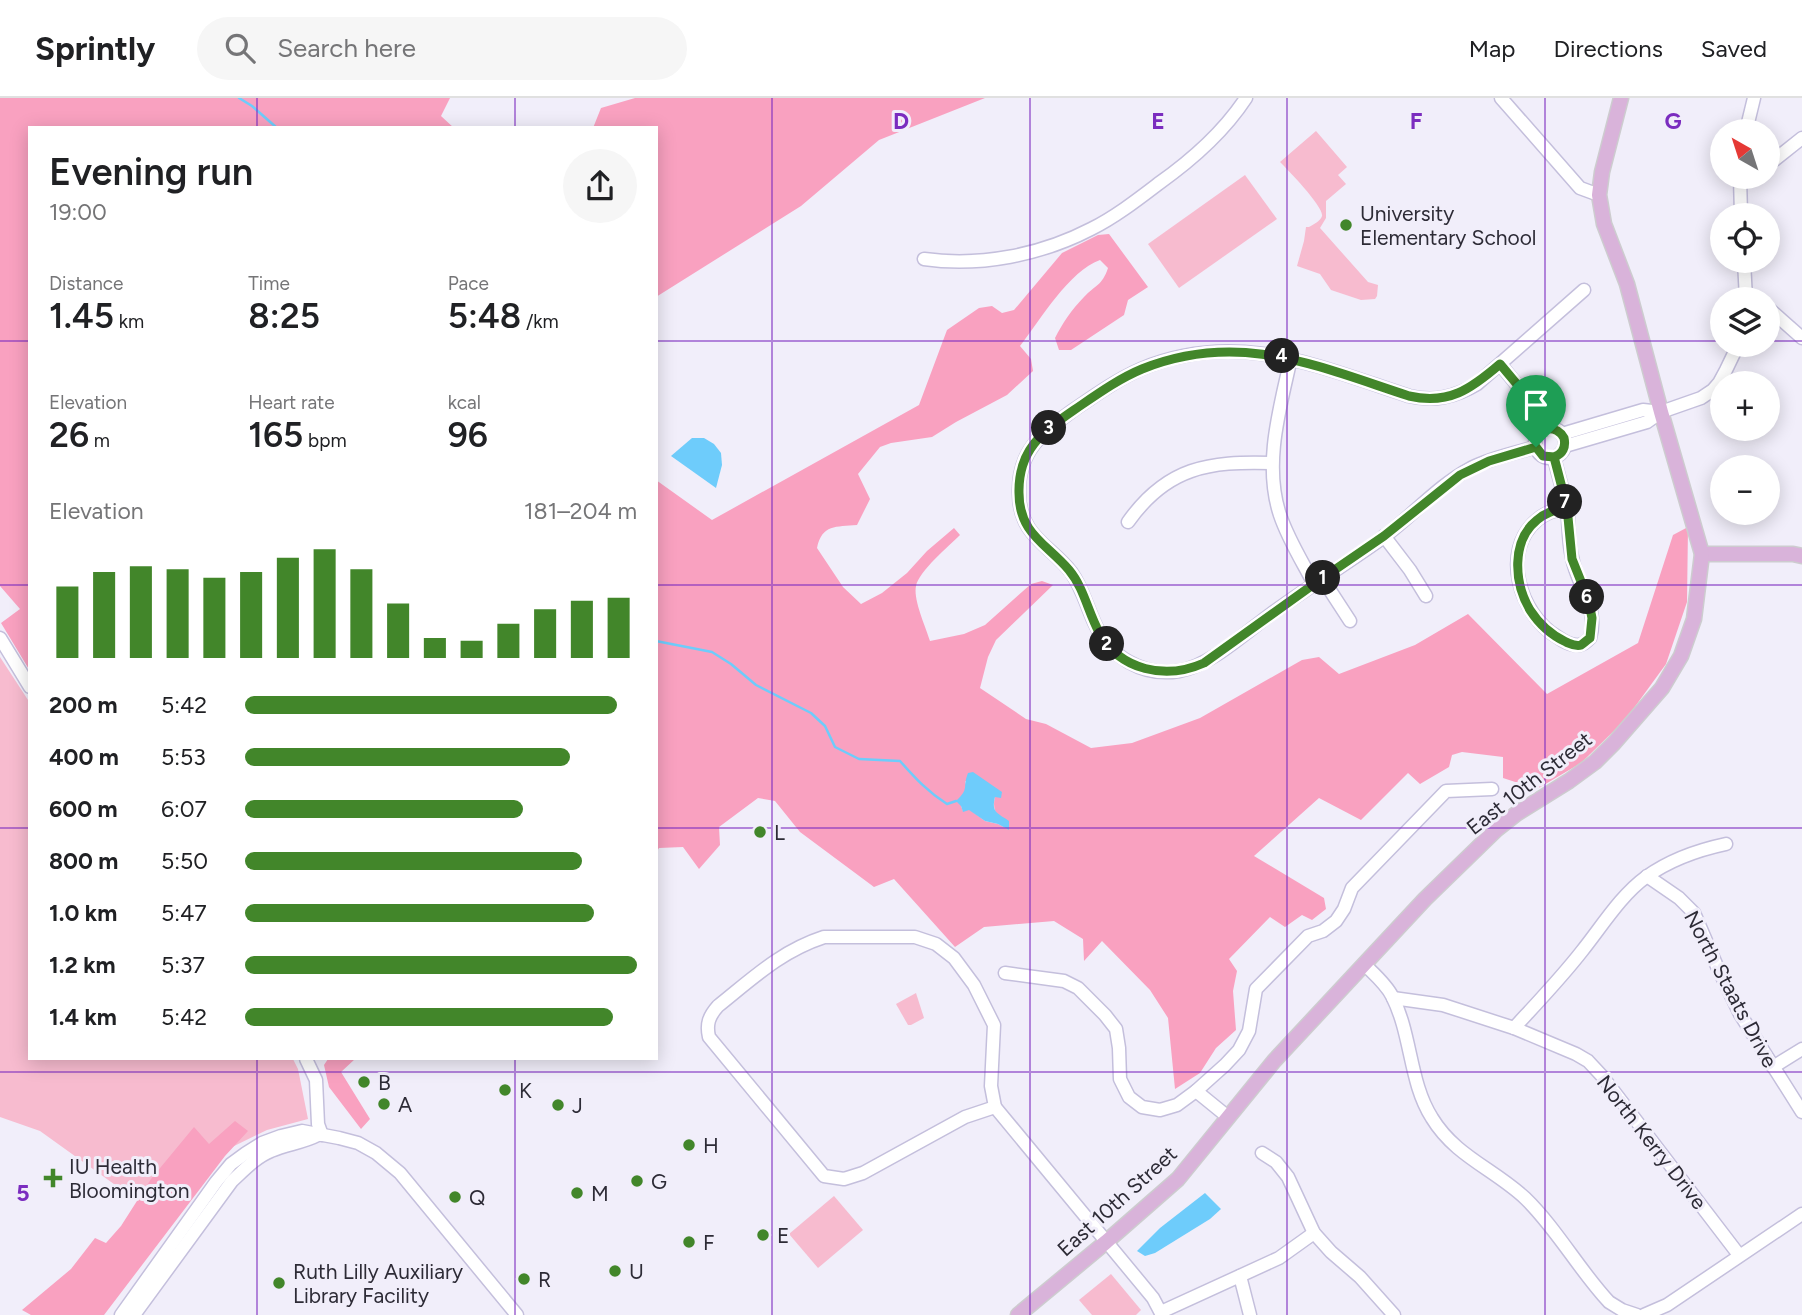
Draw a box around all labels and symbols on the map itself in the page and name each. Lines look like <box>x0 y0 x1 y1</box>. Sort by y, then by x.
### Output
text: D <box>893 107 909 135</box>
text: E <box>1151 107 1165 135</box>
text: F <box>1410 107 1423 135</box>
text: G <box>1664 107 1682 135</box>
north arrow <box>1710 119 1780 189</box>
place label: University Elementary School <box>1360 201 1536 250</box>
marker: University Elementary School <box>1338 217 1354 233</box>
pin: 4 <box>1264 338 1300 374</box>
pin <box>1506 375 1566 447</box>
pin: 3 <box>1032 410 1066 446</box>
pin: 7 <box>1548 484 1582 520</box>
pin: 1 <box>1306 560 1340 596</box>
pin: 6 <box>1570 580 1604 614</box>
pin: 2 <box>1090 626 1124 662</box>
street label: East 10th Street <box>1461 726 1597 840</box>
place label: L <box>774 820 785 845</box>
marker: L <box>752 824 768 840</box>
street label: North Staats Drive <box>1679 906 1783 1072</box>
place label: B <box>378 1070 391 1095</box>
street label: North Kerry Drive <box>1592 1070 1712 1214</box>
marker: B <box>356 1074 372 1090</box>
place label: K <box>519 1078 532 1103</box>
marker: K <box>497 1082 513 1098</box>
place label: A <box>398 1092 412 1117</box>
place label: J <box>572 1093 583 1118</box>
marker: A <box>376 1096 392 1112</box>
marker: J <box>550 1097 566 1113</box>
place label: H <box>703 1133 719 1158</box>
marker: H <box>681 1137 697 1153</box>
street label: East 10th Street <box>1052 1141 1182 1261</box>
place label: IU Health Bloomington <box>69 1154 189 1203</box>
marker: IU Health Bloomington <box>43 1168 63 1188</box>
place label: G <box>651 1169 667 1194</box>
marker: G <box>629 1173 645 1189</box>
text: 5 <box>16 1179 30 1207</box>
place label: M <box>591 1181 609 1206</box>
place label: Q <box>469 1185 485 1210</box>
marker: M <box>569 1185 585 1201</box>
marker: Q <box>447 1189 463 1205</box>
place label: E <box>777 1223 789 1248</box>
marker: E <box>755 1227 771 1243</box>
place label: F <box>703 1230 714 1255</box>
marker: F <box>681 1234 697 1250</box>
place label: Ruth Lilly Auxiliary Library Facility <box>293 1259 463 1308</box>
place label: U <box>629 1259 644 1284</box>
marker: U <box>607 1263 623 1279</box>
place label: R <box>538 1267 551 1292</box>
marker: R <box>516 1271 532 1287</box>
marker: Ruth Lilly Auxiliary Library Facility <box>271 1275 287 1291</box>

